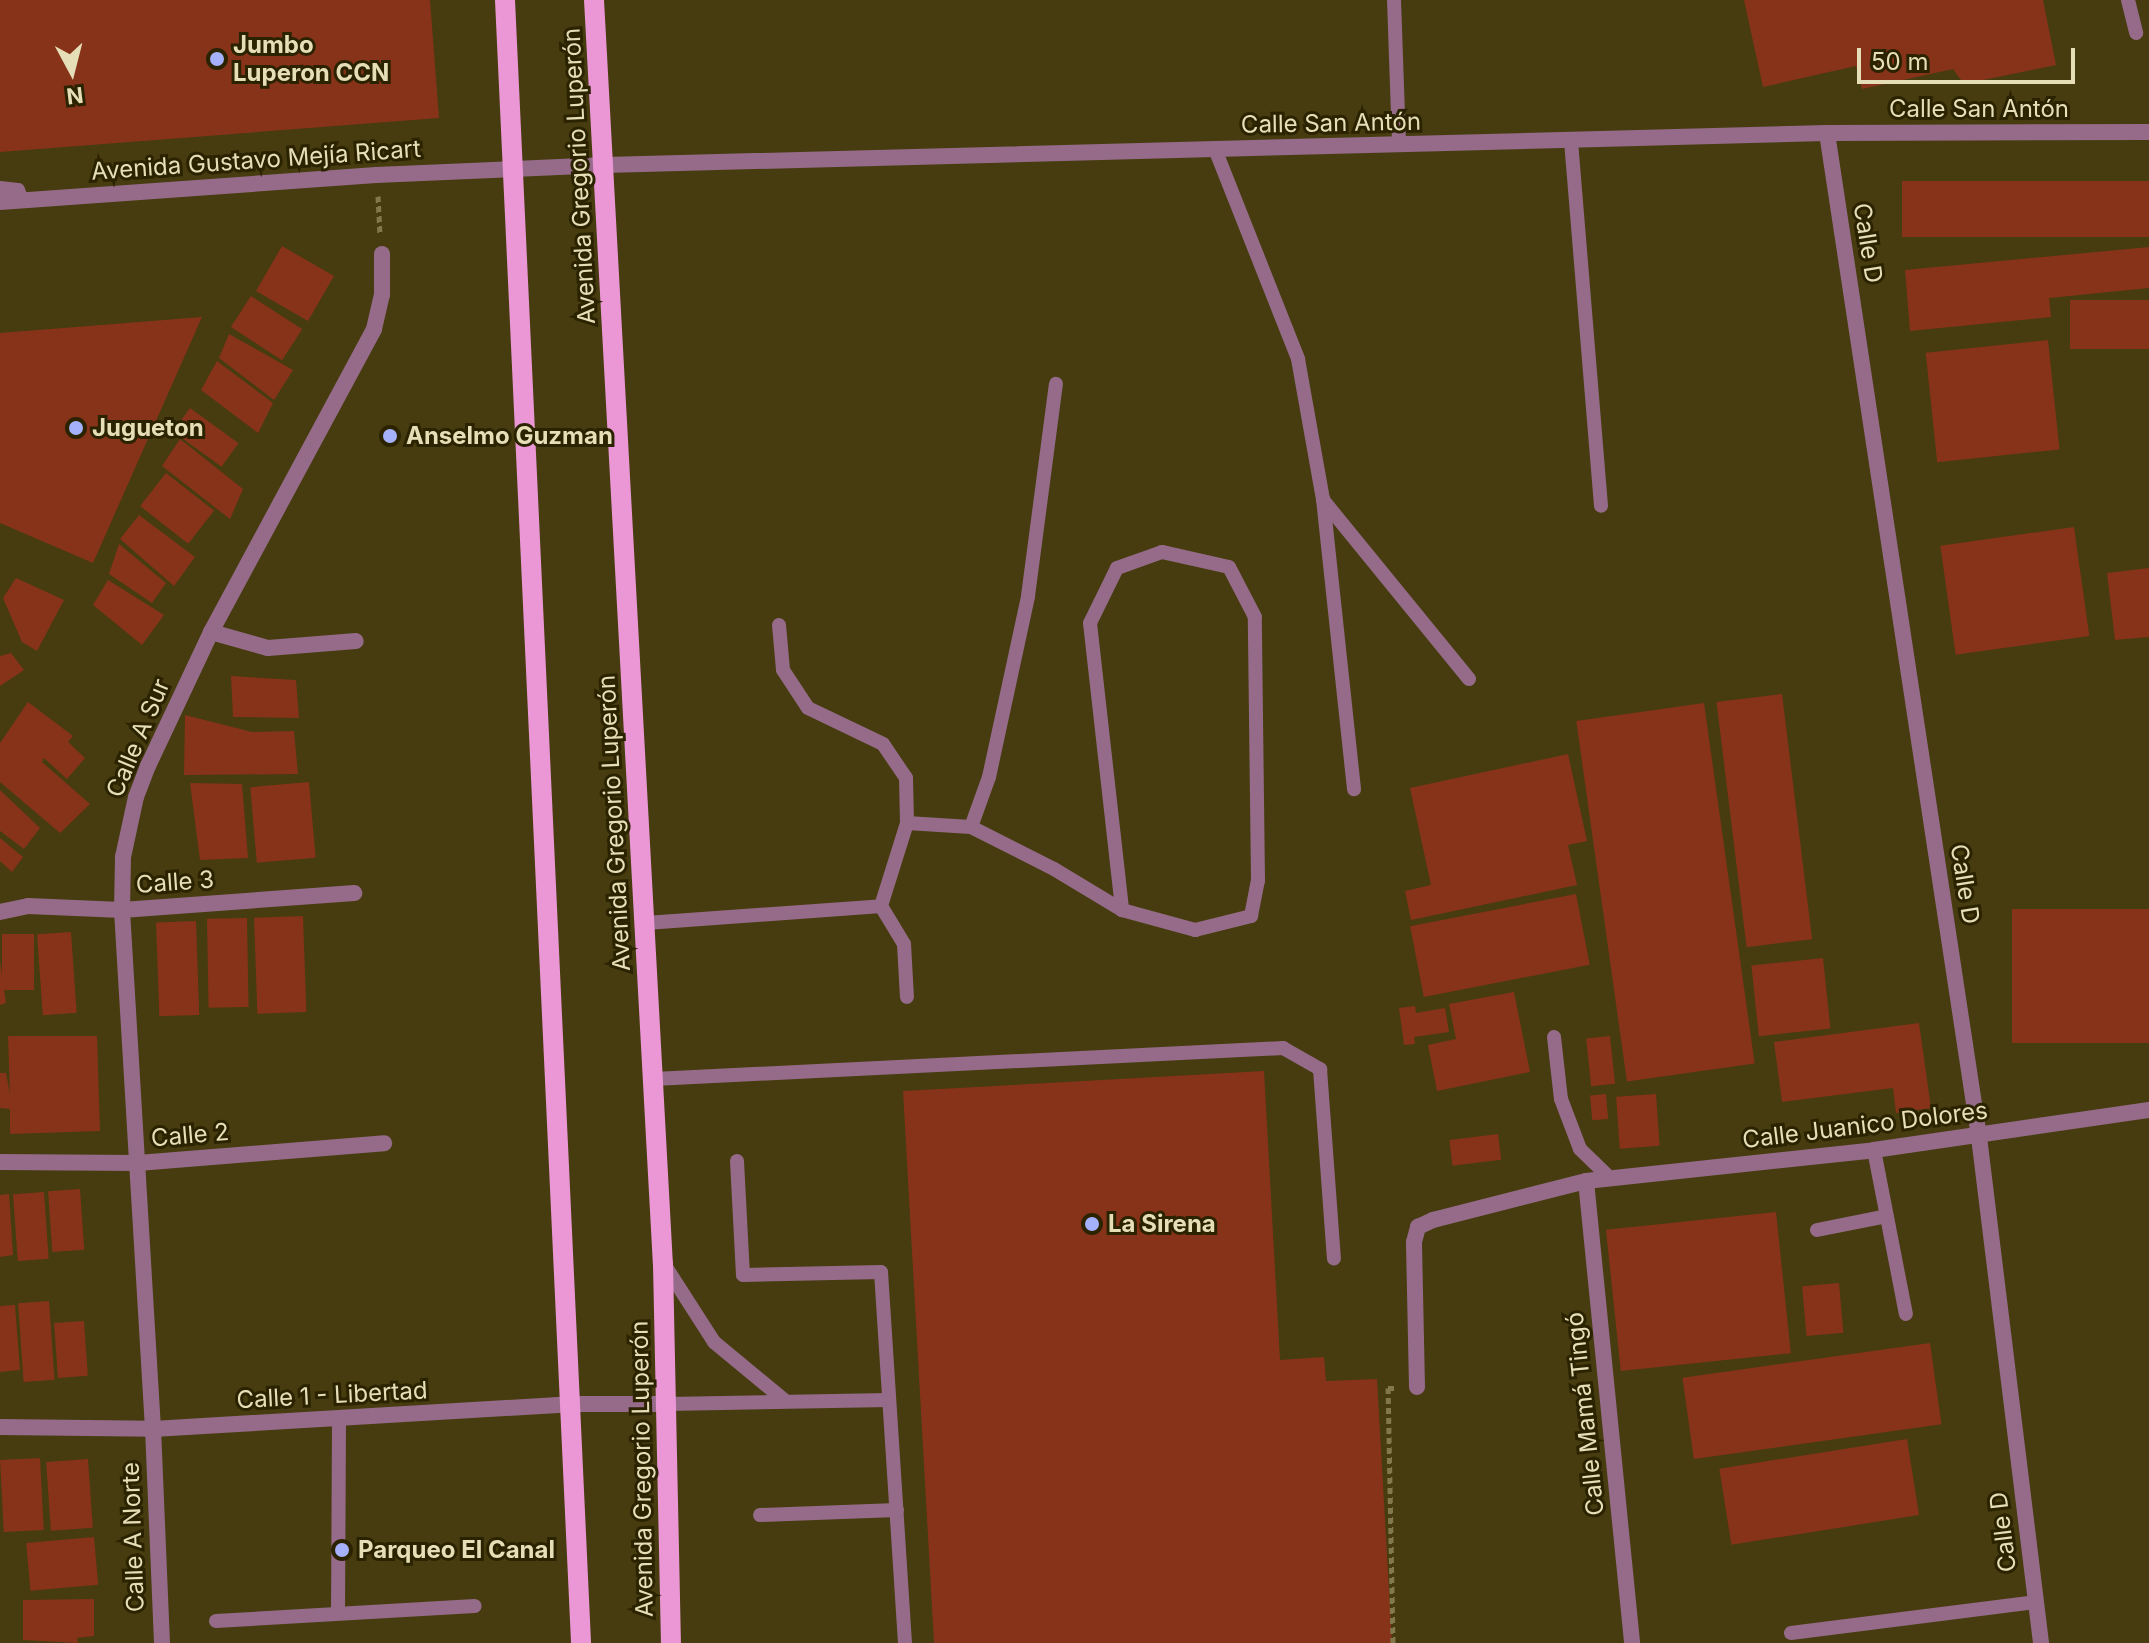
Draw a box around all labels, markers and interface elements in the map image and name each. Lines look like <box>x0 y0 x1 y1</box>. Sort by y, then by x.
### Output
street label: Avenida Gregorio Luperón <box>557 27 601 325</box>
place label: Jumbo Luperon CCN <box>233 31 389 87</box>
north arrow <box>32 32 112 112</box>
scale bar <box>1861 32 2079 82</box>
text: 50 m <box>1871 47 1929 76</box>
marker: Jumbo Luperon CCN <box>208 50 226 68</box>
text: N <box>65 82 85 110</box>
street label: Calle San Antón <box>1889 95 2069 123</box>
street label: Calle San Antón <box>1241 107 1421 139</box>
street label: Avenida Gustavo Mejía Ricart <box>90 134 422 186</box>
street label: Calle D <box>1847 201 1889 285</box>
place label: Jugueton <box>92 414 204 442</box>
marker: Jugueton <box>67 419 85 437</box>
place label: Anselmo Guzman <box>406 422 613 450</box>
marker: Anselmo Guzman <box>381 427 399 445</box>
street label: Avenida Gregorio Luperón <box>592 674 636 972</box>
street label: Calle A Sur <box>100 675 176 801</box>
street label: Calle D <box>1944 842 1986 926</box>
street label: Calle 3 <box>135 865 215 899</box>
street label: Calle Juanico Dolores <box>1741 1096 1989 1154</box>
street label: Calle 2 <box>150 1117 230 1153</box>
place label: La Sirena <box>1108 1210 1216 1238</box>
marker: La Sirena <box>1083 1215 1101 1233</box>
street label: Calle Mamá Tingó <box>1560 1311 1610 1517</box>
street label: Avenida Gregorio Luperón <box>625 1321 659 1617</box>
street label: Calle 1 - Libertad <box>236 1376 428 1414</box>
street label: Calle A Norte <box>116 1461 150 1613</box>
street label: Calle D <box>1984 1490 2022 1574</box>
place label: Parqueo El Canal <box>358 1536 555 1564</box>
marker: Parqueo El Canal <box>333 1541 351 1559</box>

